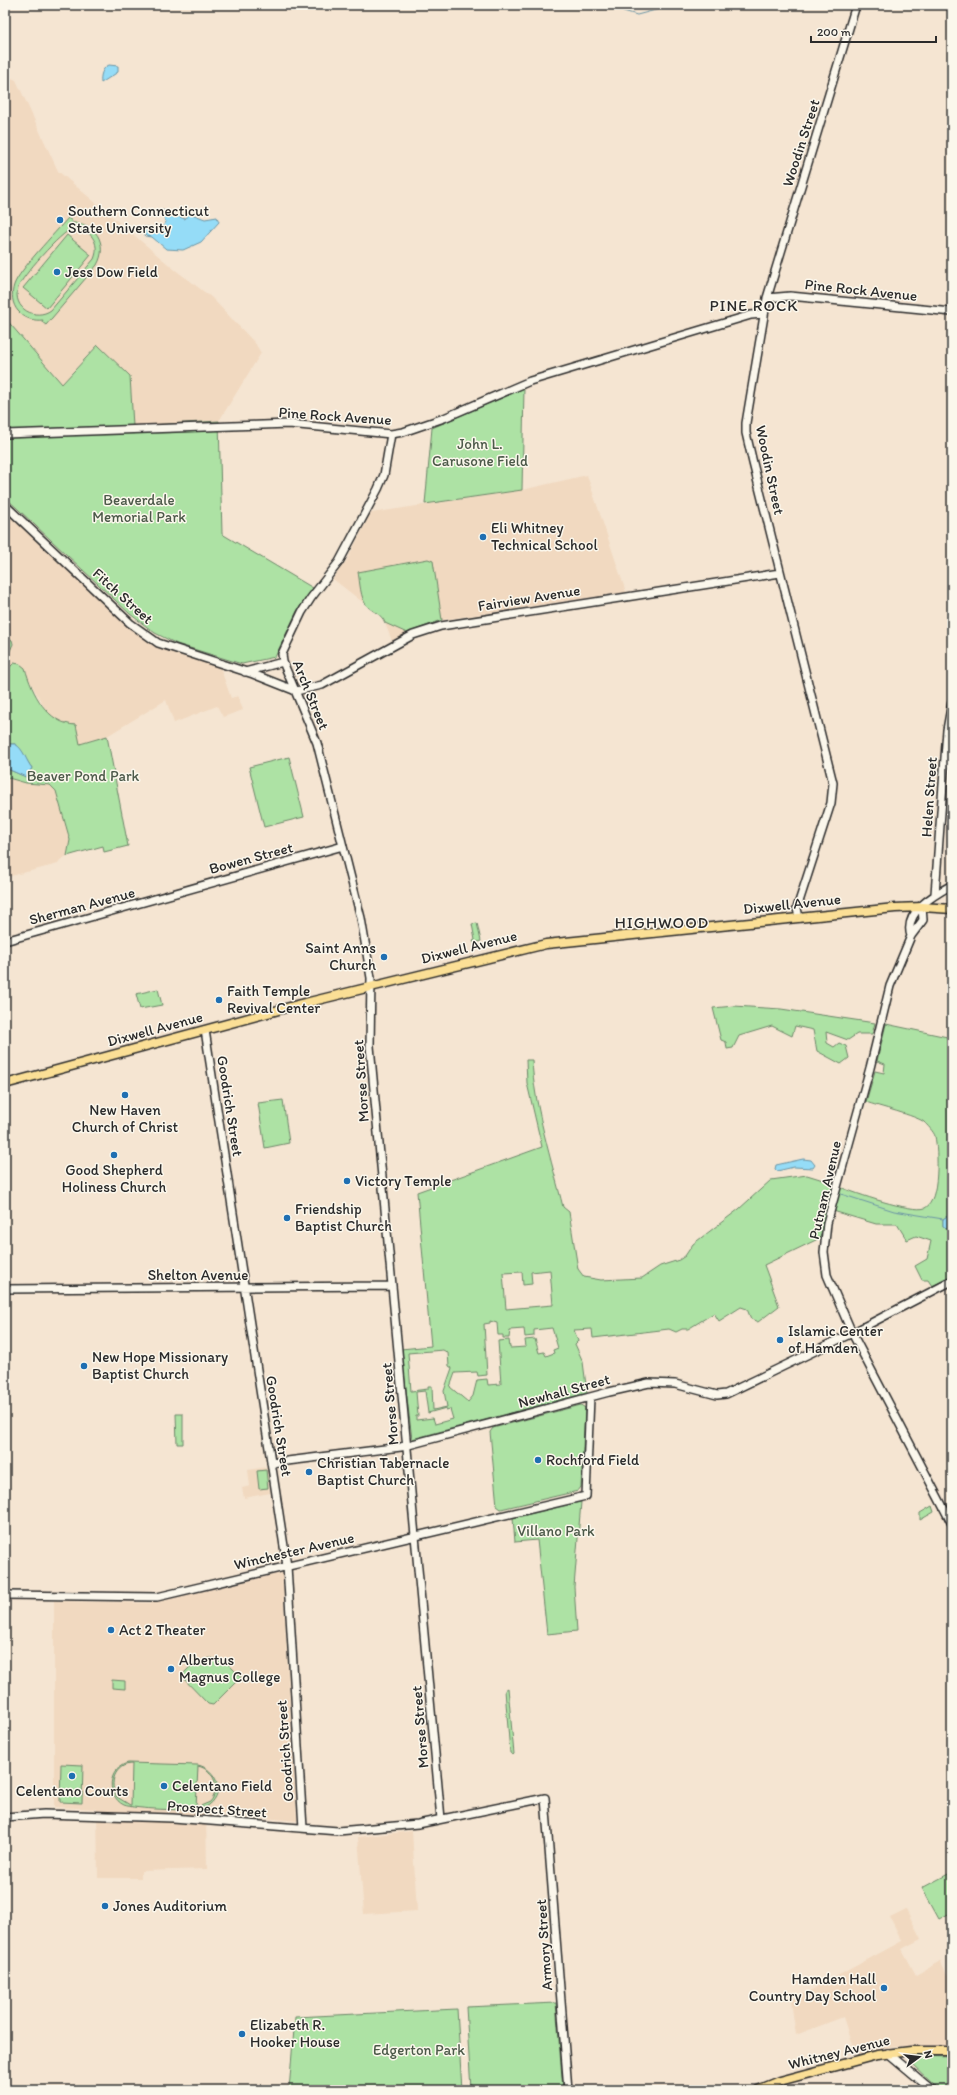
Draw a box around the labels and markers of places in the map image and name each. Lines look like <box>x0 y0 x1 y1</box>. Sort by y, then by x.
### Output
place label: Southern Connecticut State University <box>68 202 209 237</box>
marker: Southern Connecticut State University <box>55 215 65 225</box>
place label: Jess Dow Field <box>65 263 158 281</box>
marker: Jess Dow Field <box>52 267 62 277</box>
place label: Eli Whitney Technical School <box>491 519 598 554</box>
marker: Eli Whitney Technical School <box>478 532 488 542</box>
place label: Saint Anns Church <box>305 939 376 974</box>
marker: Saint Anns Church <box>379 952 389 962</box>
place label: Faith Temple Revival Center <box>227 982 320 1017</box>
marker: Faith Temple Revival Center <box>214 995 224 1005</box>
marker: New Haven Church of Christ <box>120 1090 130 1100</box>
place label: New Haven Church of Christ <box>72 1101 179 1136</box>
marker: Good Shepherd Holiness Church <box>109 1150 119 1160</box>
place label: Good Shepherd Holiness Church <box>62 1161 167 1196</box>
place label: Victory Temple <box>355 1172 451 1190</box>
marker: Victory Temple <box>342 1176 352 1186</box>
place label: Friendship Baptist Church <box>295 1200 392 1235</box>
marker: Friendship Baptist Church <box>282 1213 292 1223</box>
place label: Islamic Center of Hamden <box>788 1322 883 1357</box>
marker: Islamic Center of Hamden <box>775 1335 785 1345</box>
place label: New Hope Missionary Baptist Church <box>92 1348 228 1383</box>
marker: New Hope Missionary Baptist Church <box>79 1361 89 1371</box>
place label: Rochford Field <box>546 1451 640 1469</box>
place label: Christian Tabernacle Baptist Church <box>317 1454 449 1489</box>
marker: Rochford Field <box>533 1455 543 1465</box>
marker: Christian Tabernacle Baptist Church <box>304 1467 314 1477</box>
place label: Act 2 Theater <box>119 1621 206 1639</box>
marker: Act 2 Theater <box>106 1625 116 1635</box>
place label: Albertus Magnus College <box>179 1651 280 1686</box>
marker: Albertus Magnus College <box>166 1664 176 1674</box>
marker: Celentano Courts <box>67 1771 77 1781</box>
place label: Celentano Field <box>172 1777 272 1795</box>
marker: Celentano Field <box>159 1781 169 1791</box>
place label: Celentano Courts <box>16 1782 129 1800</box>
place label: Jones Auditorium <box>113 1897 227 1915</box>
marker: Jones Auditorium <box>100 1901 110 1911</box>
place label: Hamden Hall Country Day School <box>749 1970 877 2005</box>
marker: Hamden Hall Country Day School <box>879 1983 889 1993</box>
place label: Elizabeth R. Hooker House <box>250 2016 340 2051</box>
marker: Elizabeth R. Hooker House <box>237 2029 247 2039</box>

